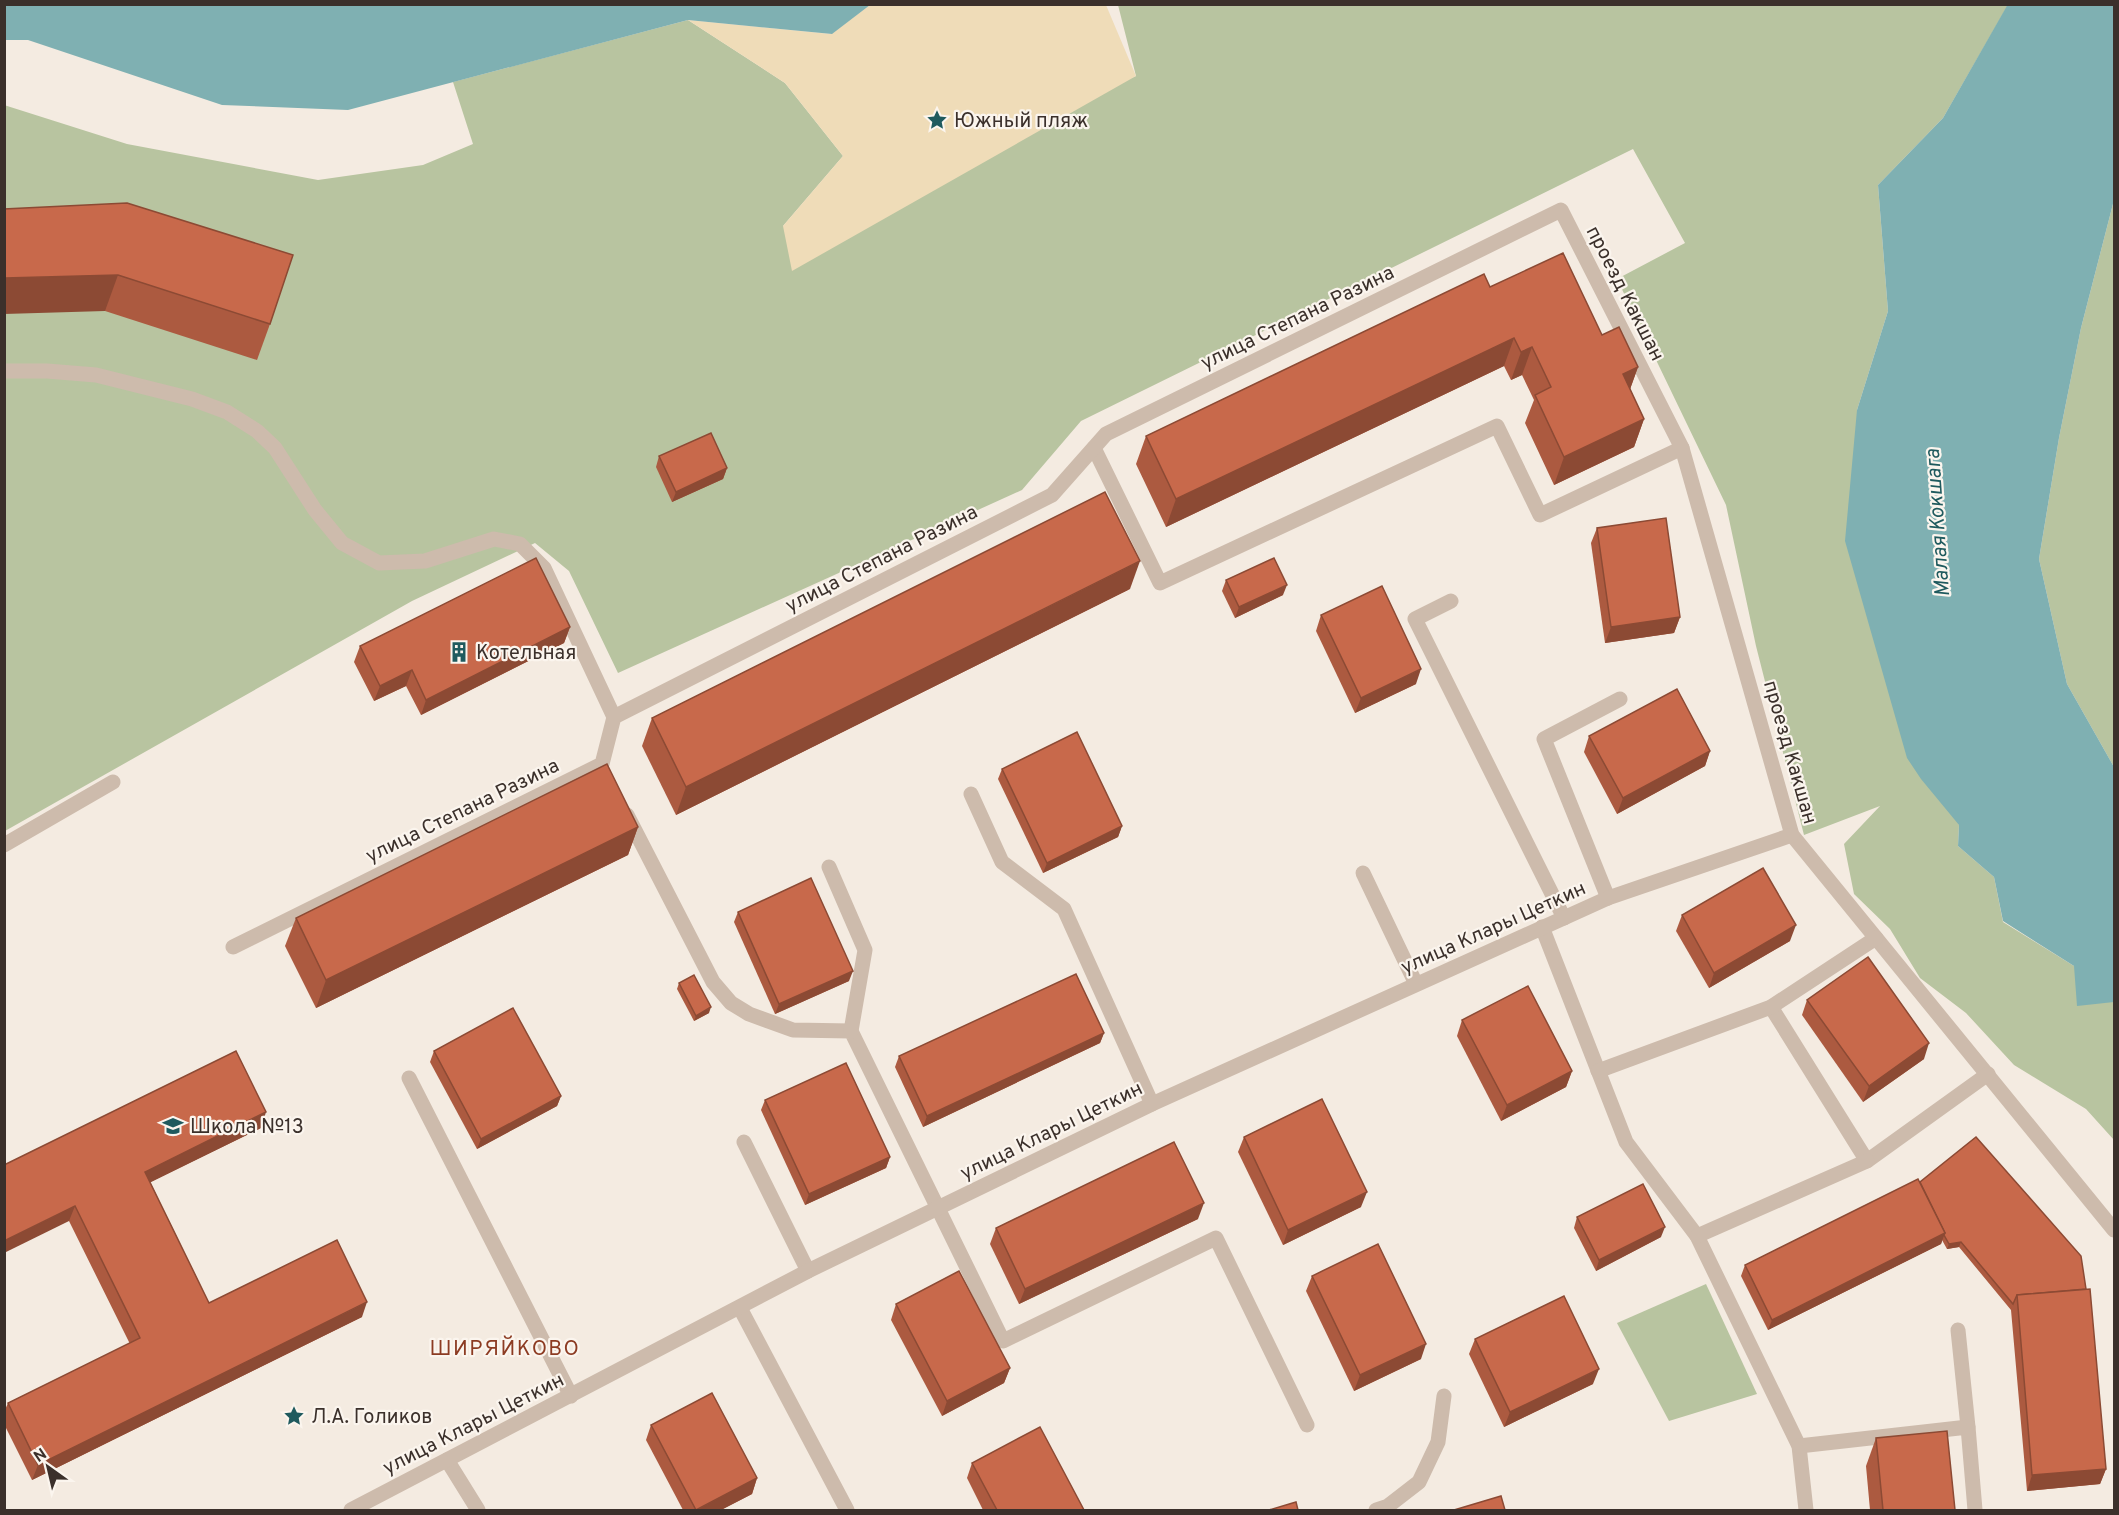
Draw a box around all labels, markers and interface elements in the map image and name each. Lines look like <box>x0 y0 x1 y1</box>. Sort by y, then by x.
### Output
place icon: Южный пляж <box>925 108 949 132</box>
place label: Южный пляж <box>954 109 1088 135</box>
street label: проезд Какшан <box>1579 222 1669 366</box>
street label: улица Степана Разина <box>1197 261 1399 377</box>
water label: Малая Кокшага <box>1920 448 1957 598</box>
street label: улица Степана Разина <box>781 500 982 620</box>
building icon: Котельная <box>447 640 471 664</box>
place label: Котельная <box>476 641 576 667</box>
street label: проезд Какшан <box>1756 678 1822 827</box>
street label: улица Степана Разина <box>362 754 564 870</box>
street label: улица Клары Цеткин <box>1397 876 1590 981</box>
street label: улица Клары Цеткин <box>956 1076 1147 1187</box>
school or university icon: Школа №13 <box>161 1114 185 1138</box>
place label: Школа №13 <box>190 1115 304 1141</box>
district label: ШИРЯЙКОВО <box>430 1335 580 1363</box>
street label: улица Клары Цеткин <box>379 1368 569 1482</box>
place icon: Л.А. Голиков <box>282 1404 306 1428</box>
place label: Л.А. Голиков <box>311 1405 432 1431</box>
north arrow <box>18 1437 78 1497</box>
text: N <box>30 1445 51 1468</box>

